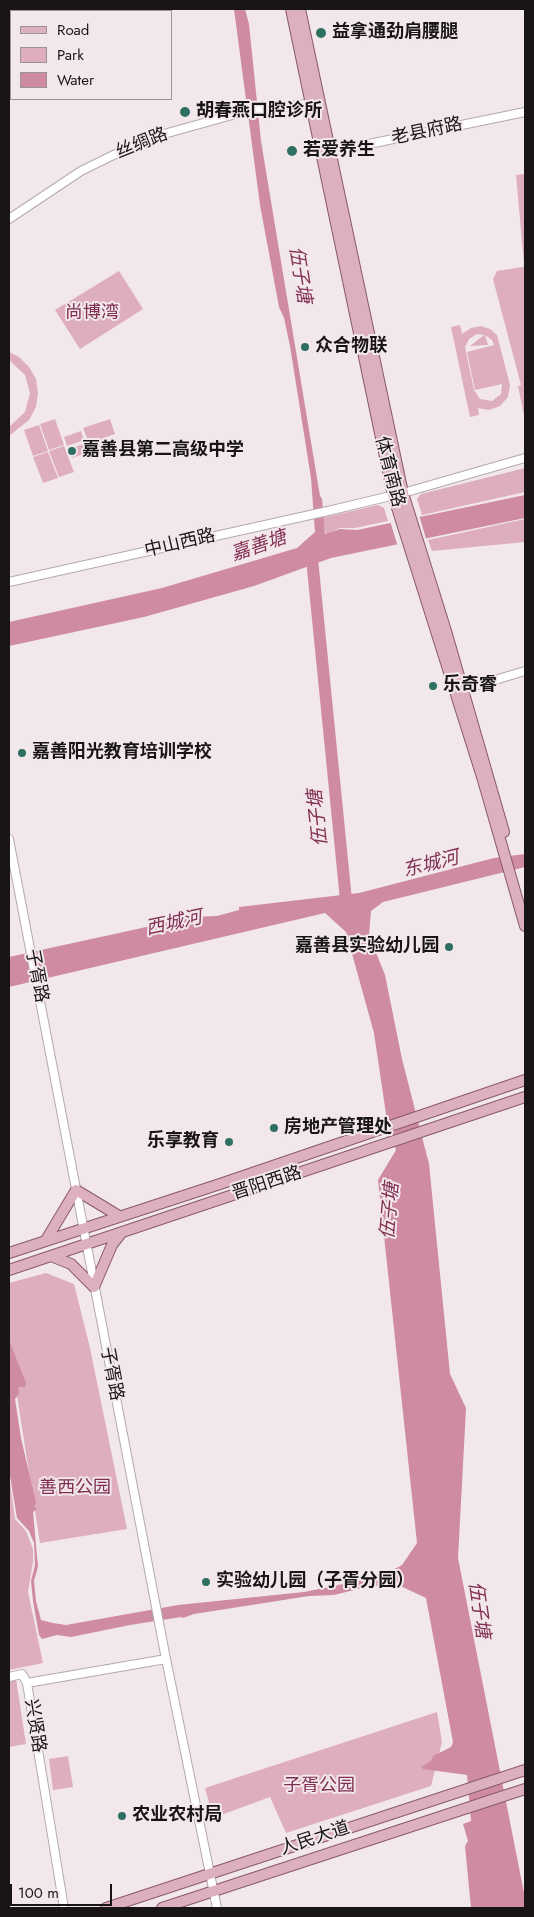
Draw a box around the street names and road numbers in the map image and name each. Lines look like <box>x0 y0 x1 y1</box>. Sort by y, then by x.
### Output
street label: 老县府路 <box>390 114 464 150</box>
street label: 丝绸路 <box>113 124 171 164</box>
street label: 体育南路 <box>370 434 408 510</box>
street label: 中山西路 <box>142 525 218 563</box>
street label: 子胥路 <box>20 947 52 1005</box>
street label: 晋阳西路 <box>229 1163 305 1205</box>
street label: 子胥路 <box>95 1345 127 1403</box>
street label: 兴贤路 <box>19 1698 49 1754</box>
street label: 人民大道 <box>277 1818 353 1860</box>

